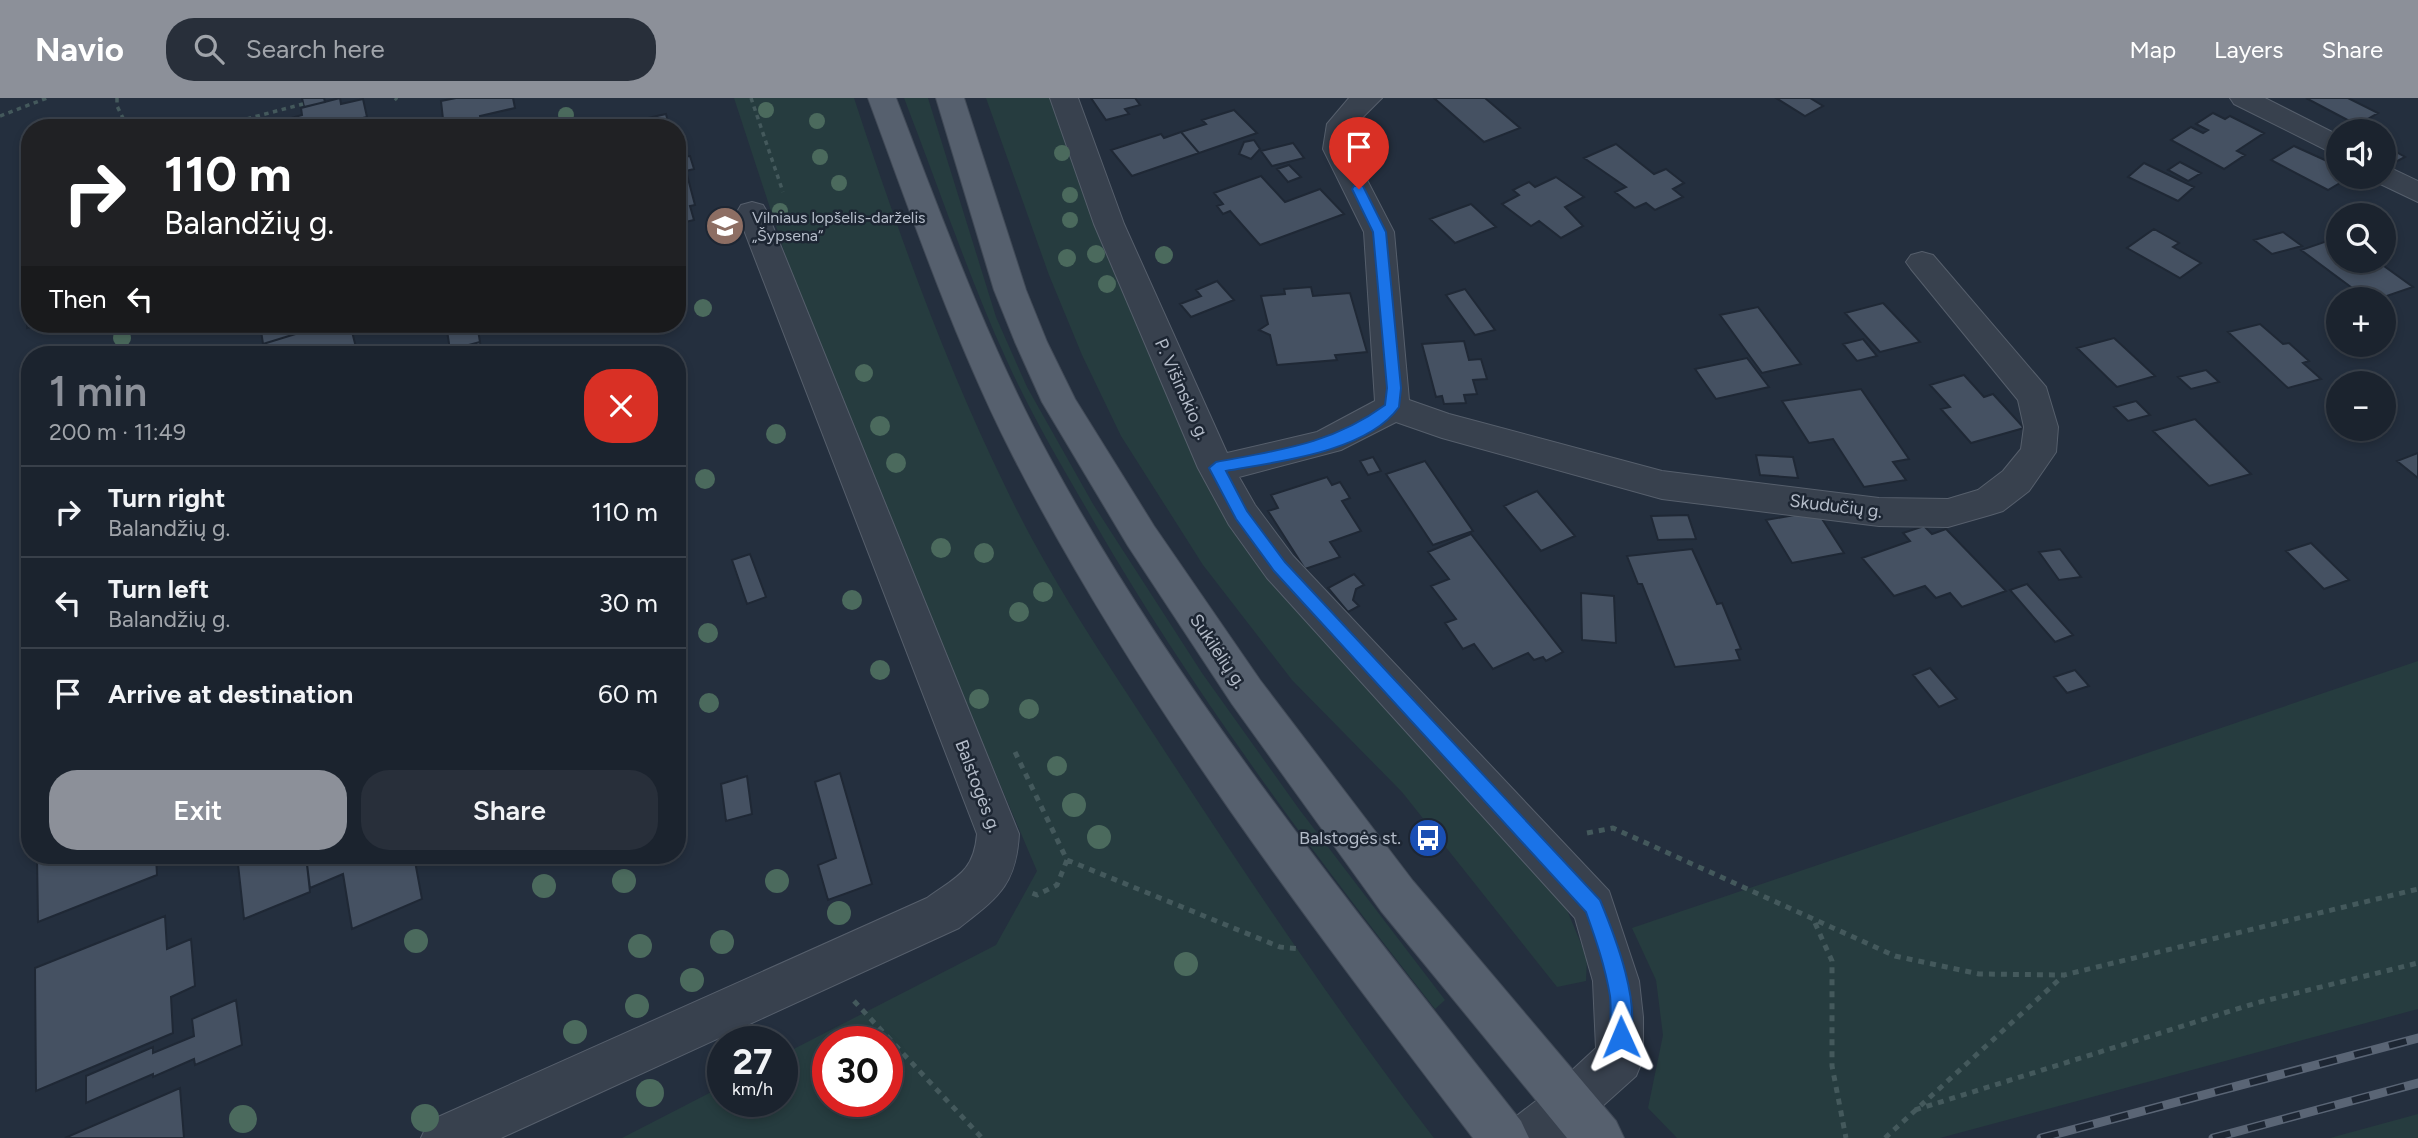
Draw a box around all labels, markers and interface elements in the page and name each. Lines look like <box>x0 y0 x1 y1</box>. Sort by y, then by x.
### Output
search box <box>166 18 656 81</box>
text: Navio <box>35 30 124 69</box>
icon: search <box>190 30 228 68</box>
text: Search here <box>246 33 385 65</box>
text: Map <box>2129 35 2176 64</box>
text: Layers <box>2214 35 2283 64</box>
text: Share <box>2321 35 2383 64</box>
pin <box>1329 117 1389 189</box>
map controls <box>2326 119 2396 441</box>
button: sound <box>2326 119 2396 189</box>
icon: arrive <box>1340 128 1378 166</box>
text: 110 m <box>164 144 292 203</box>
icon: right <box>49 147 140 238</box>
button: search <box>2326 203 2396 273</box>
text: Balandžių g. <box>164 204 334 242</box>
school or university icon: Vilniaus lopšelis-darželis „Šypsena“ <box>704 205 746 247</box>
place label: Vilniaus lopšelis-darželis „Šypsena“ <box>752 208 926 245</box>
icon: left <box>121 280 159 318</box>
text: Then <box>49 283 107 315</box>
button: + <box>2326 287 2396 357</box>
street label: P. Višinskio g. <box>1150 335 1214 443</box>
text: 1 min <box>49 366 147 417</box>
button: close <box>584 369 658 443</box>
button: − <box>2326 371 2396 441</box>
text: 200 m · 11:49 <box>49 418 186 446</box>
text: Turn right <box>108 482 225 514</box>
street label: Skudučių g. <box>1788 489 1884 523</box>
icon: right <box>49 493 87 531</box>
text: 110 m <box>591 496 658 528</box>
text: Balandžių g. <box>108 514 230 542</box>
text: Turn left <box>108 573 209 605</box>
icon: left <box>49 584 87 622</box>
text: 30 m <box>599 587 658 619</box>
text: Balandžių g. <box>108 605 230 633</box>
street label: Sukilėlių g. <box>1185 610 1251 692</box>
icon: arrive <box>49 675 87 713</box>
text: Arrive at destination <box>108 678 353 710</box>
text: 60 m <box>598 678 658 710</box>
street label: Balstogės g. <box>950 737 1006 835</box>
button: Exit <box>49 770 347 850</box>
button: Share <box>361 770 658 850</box>
bus stop icon: Balstogės st. <box>1407 817 1449 859</box>
place label: Balstogės st. <box>1299 827 1401 849</box>
position arrow <box>1584 1000 1658 1074</box>
speed limit sign: 30 <box>812 1026 903 1117</box>
text: 27 <box>733 1041 772 1083</box>
text: km/h <box>732 1078 773 1100</box>

